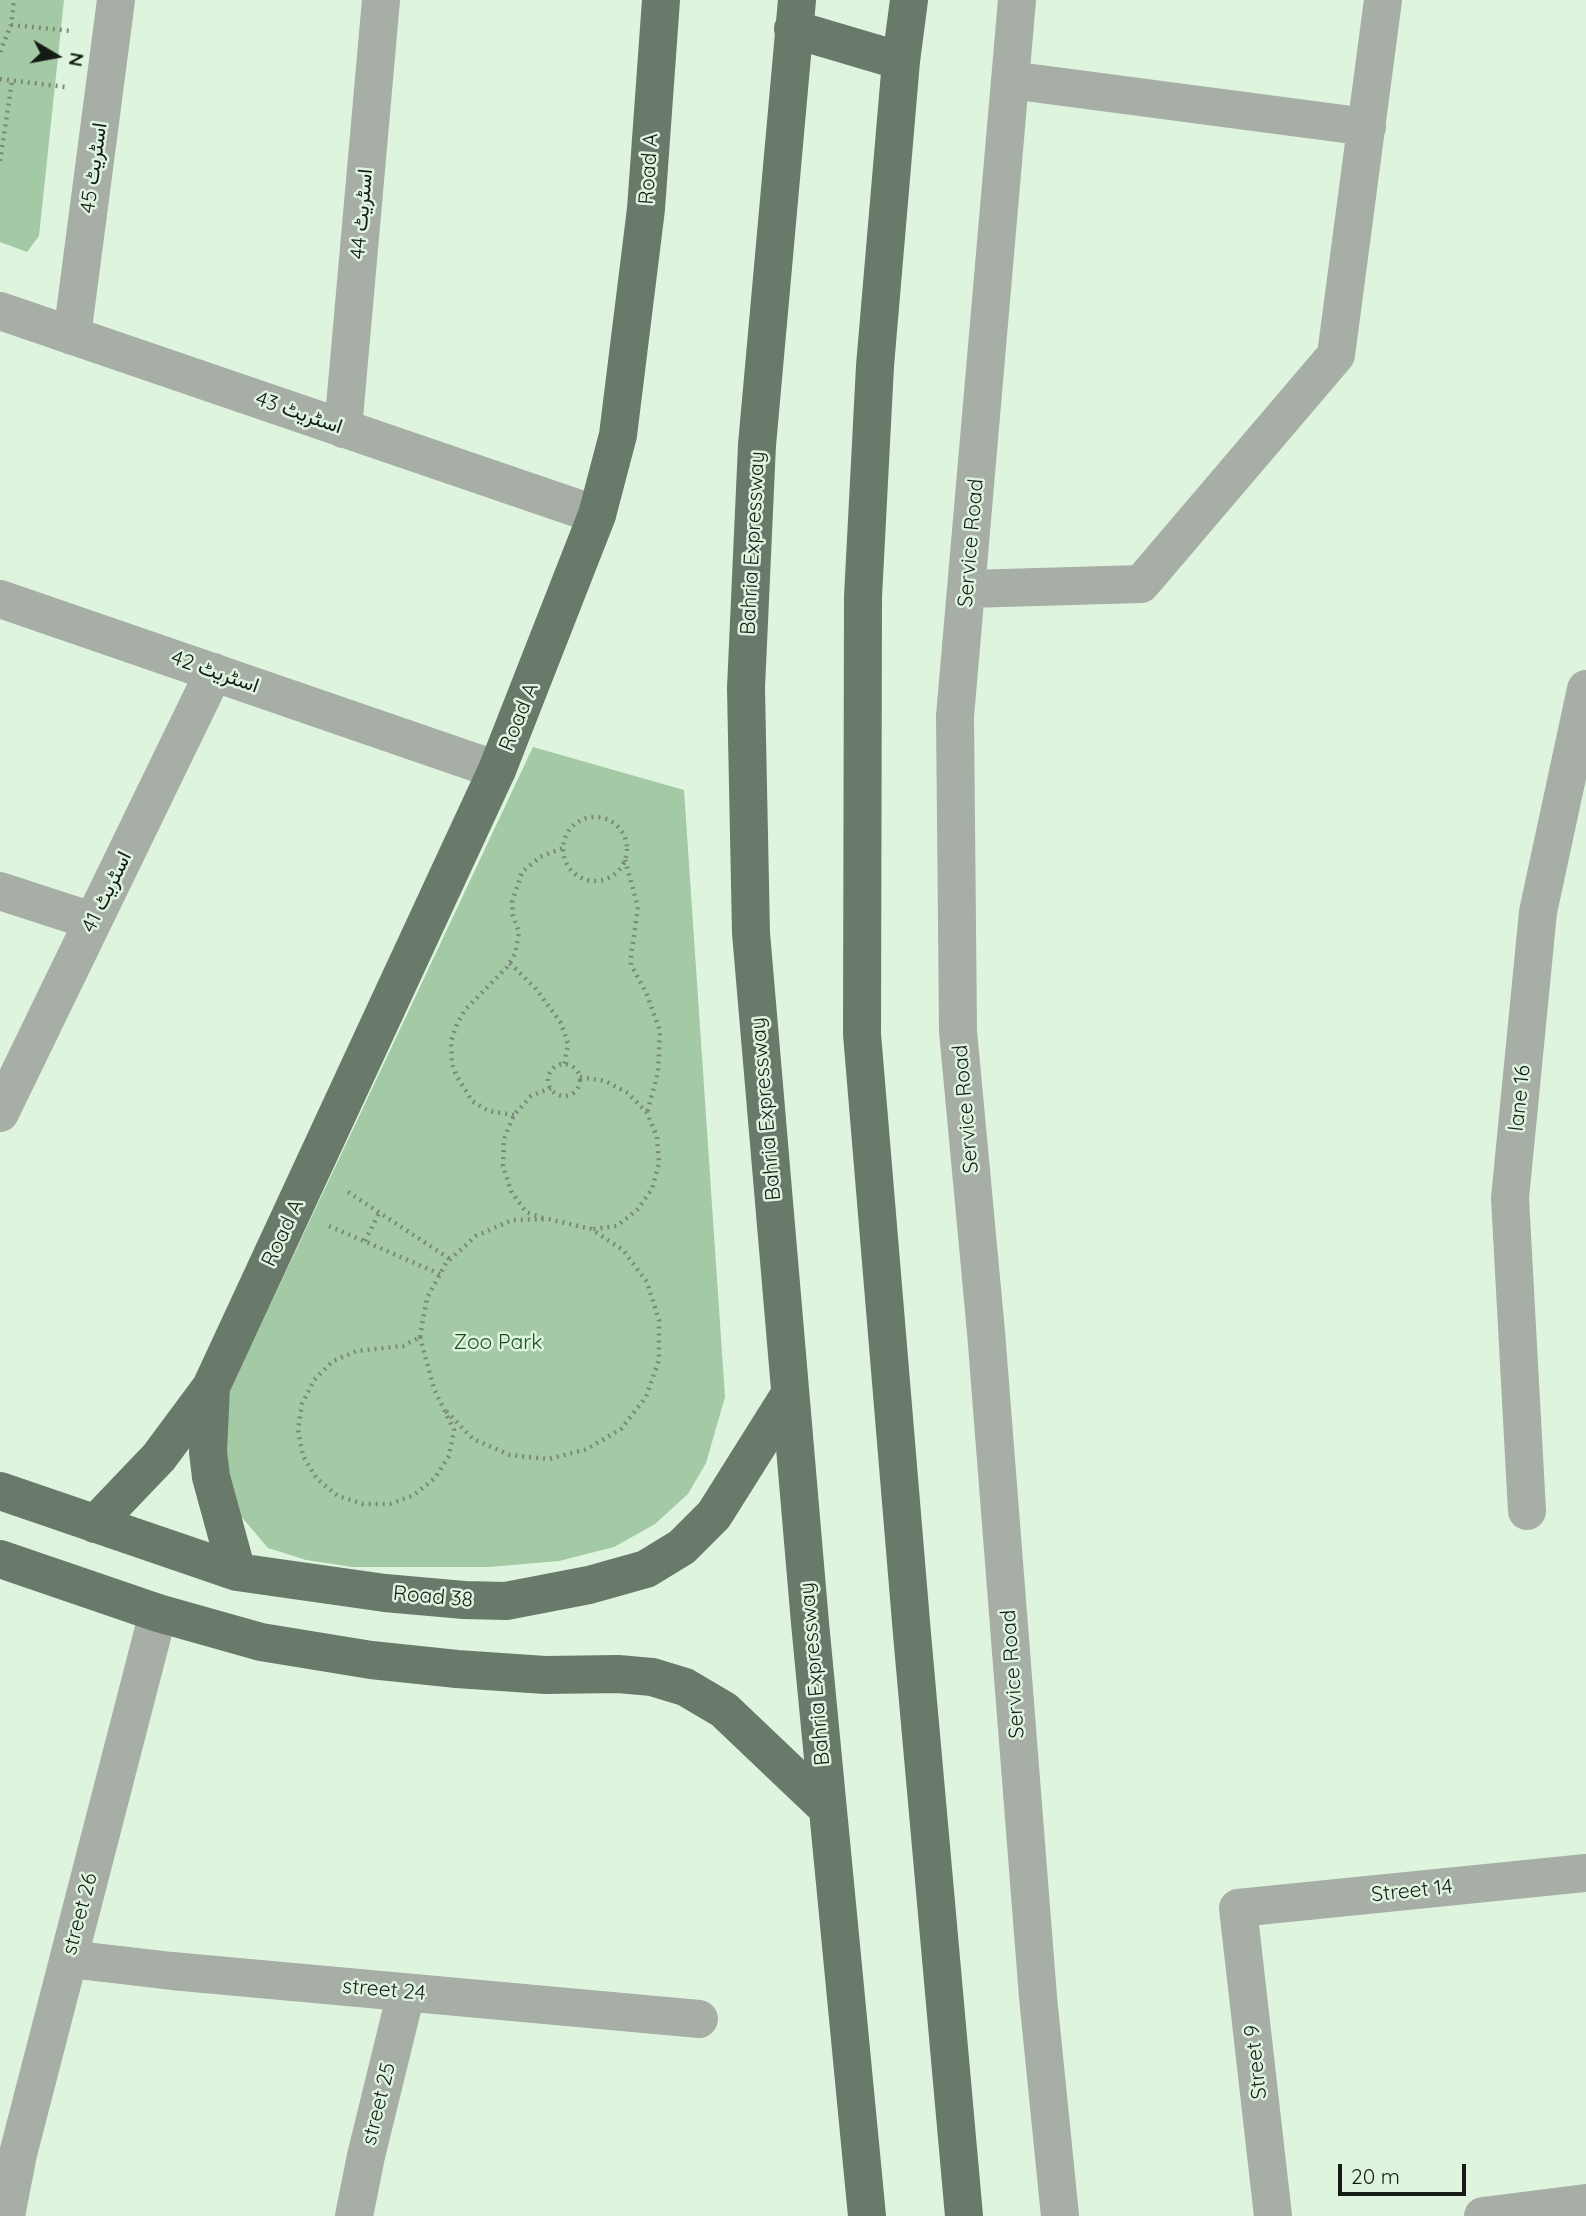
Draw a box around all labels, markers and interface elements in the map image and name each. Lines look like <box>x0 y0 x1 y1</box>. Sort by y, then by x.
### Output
north arrow <box>21 21 91 91</box>
text: N <box>64 51 90 69</box>
street label: اسٹریٹ 45 <box>75 121 113 215</box>
street label: Road A <box>634 132 664 206</box>
street label: اسٹریٹ 44 <box>346 168 378 260</box>
street label: اسٹریٹ 43 <box>252 386 346 440</box>
street label: Bahria Expressway <box>736 451 770 635</box>
street label: Service Road <box>953 478 989 608</box>
street label: اسٹریٹ 42 <box>168 645 262 699</box>
street label: Road A <box>494 679 544 755</box>
street label: اسٹریٹ 41 <box>77 847 137 937</box>
street label: Bahria Expressway <box>745 1016 787 1202</box>
street label: Service Road <box>948 1044 984 1174</box>
street label: lane 16 <box>1504 1064 1536 1132</box>
street label: Road A <box>256 1195 310 1271</box>
park label: Zoo Park <box>454 1330 542 1356</box>
street label: Road 38 <box>392 1581 474 1613</box>
street label: Bahria Expressway <box>794 1581 836 1767</box>
street label: Service Road <box>996 1609 1030 1739</box>
street label: street 26 <box>57 1870 103 1958</box>
street label: Street 14 <box>1370 1874 1454 1908</box>
street label: street 24 <box>341 1974 427 2006</box>
street label: Street 9 <box>1240 2023 1272 2101</box>
street label: street 25 <box>357 2060 401 2148</box>
scale bar <box>1341 2150 1469 2194</box>
text: 20 m <box>1351 2163 1400 2189</box>

